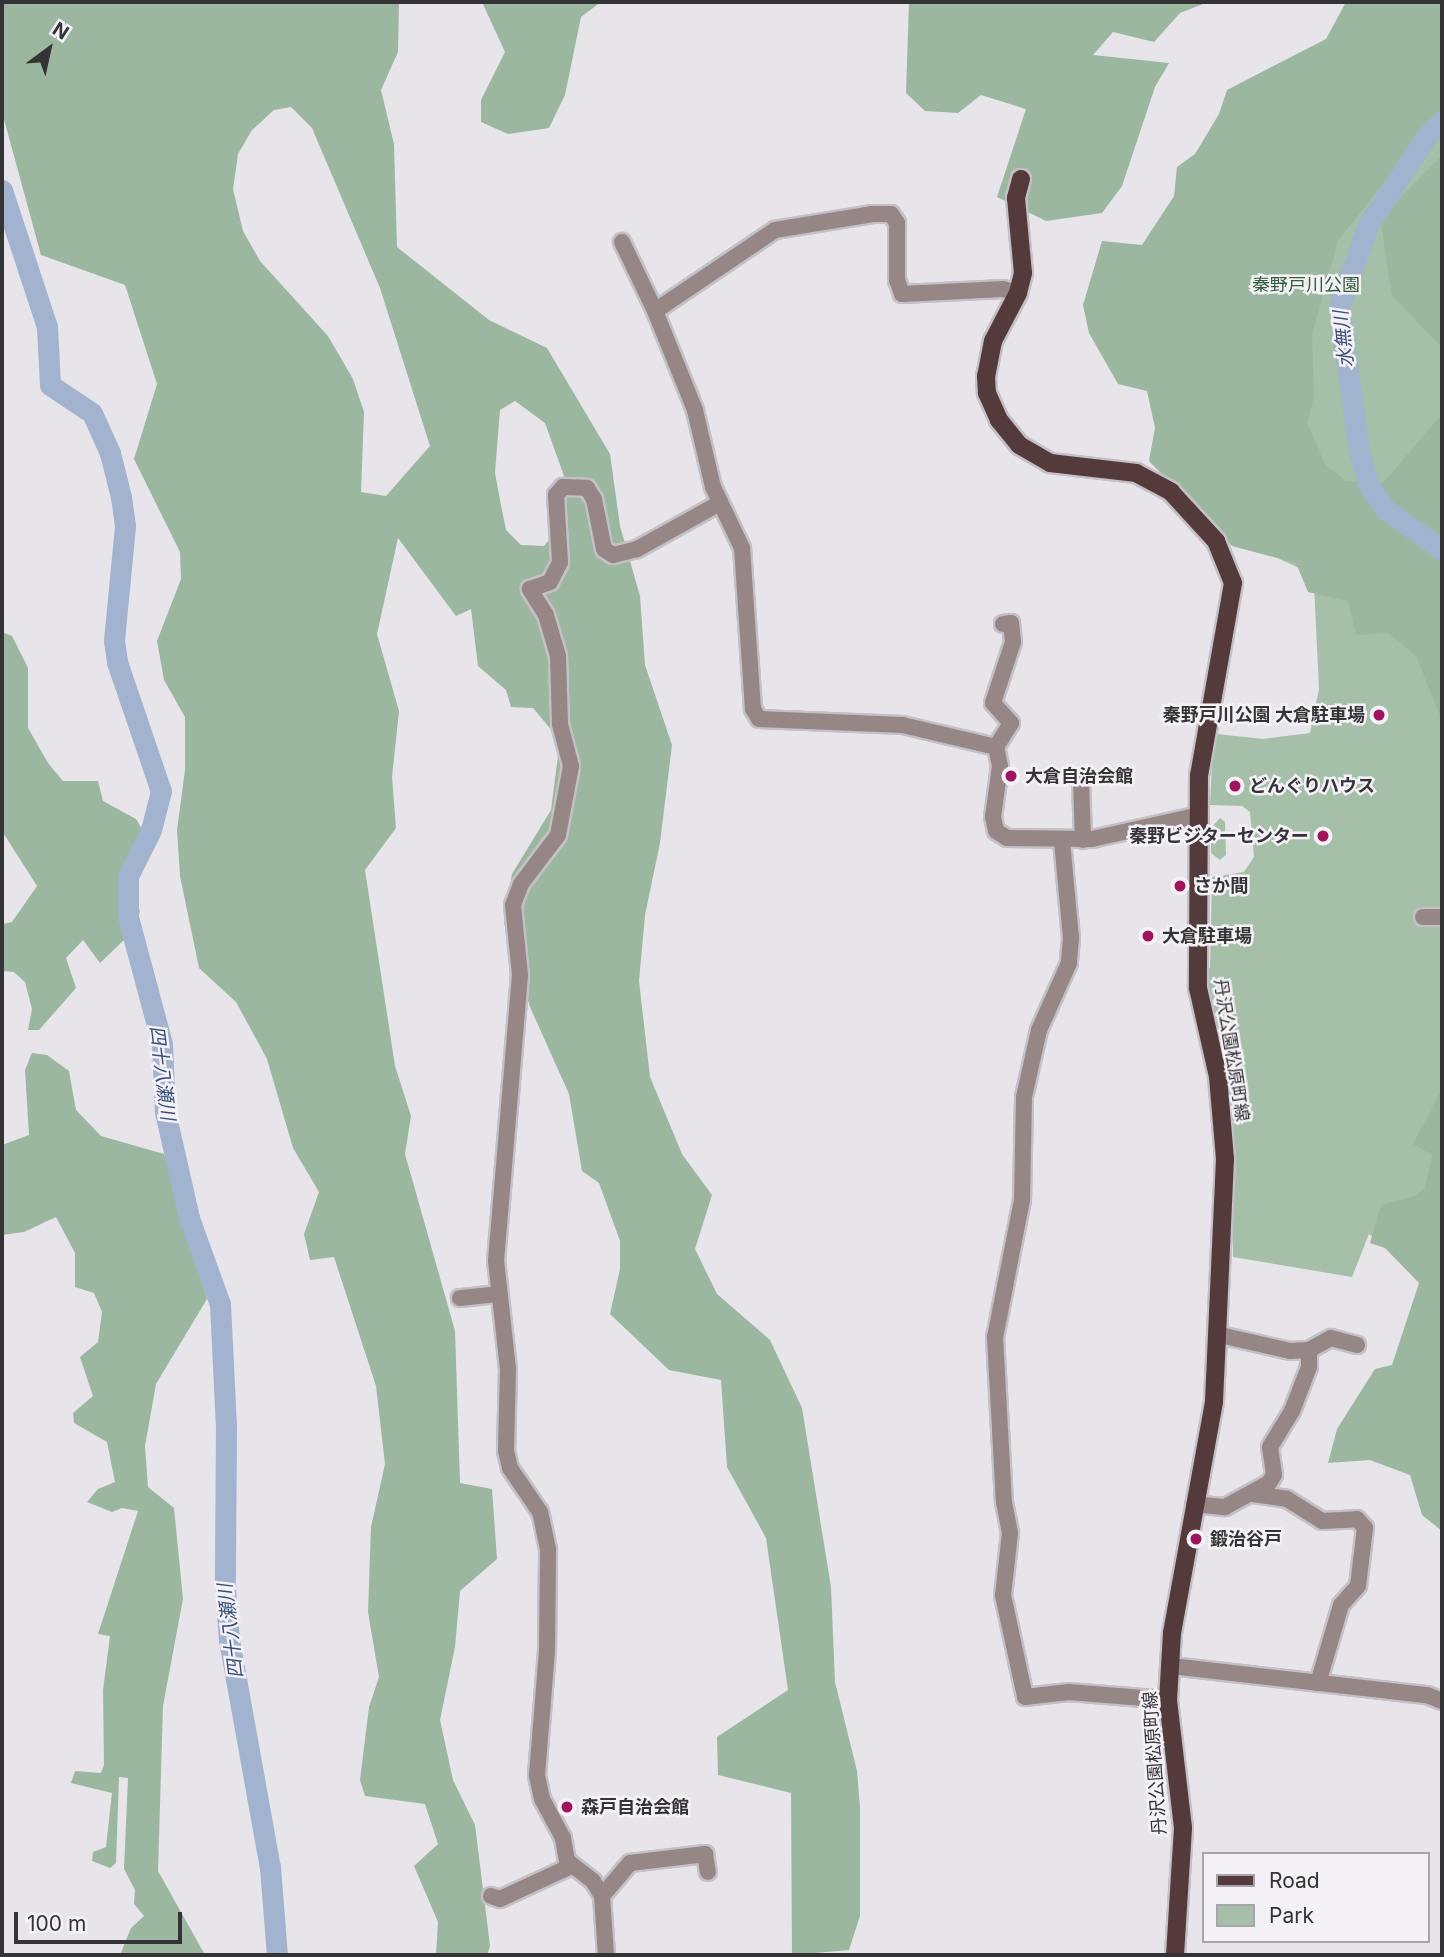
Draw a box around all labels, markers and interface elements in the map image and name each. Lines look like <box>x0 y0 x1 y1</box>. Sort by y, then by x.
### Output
north arrow <box>14 14 84 84</box>
text: N <box>48 17 73 45</box>
park label: 秦野戸川公園 <box>1252 274 1360 296</box>
water label: 水無川 <box>1330 309 1358 369</box>
place label: 秦野戸川公園 大倉駐車場 <box>1163 704 1365 726</box>
marker: 秦野戸川公園 大倉駐車場 <box>1371 707 1387 723</box>
place label: 大倉自治会館 <box>1025 765 1133 787</box>
marker: 大倉自治会館 <box>1003 768 1019 784</box>
place label: どんぐりハウス <box>1249 775 1375 797</box>
marker: どんぐりハウス <box>1227 778 1243 794</box>
place label: 秦野ビジターセンター <box>1129 825 1309 847</box>
marker: 秦野ビジターセンター <box>1315 828 1331 844</box>
place label: さか間 <box>1194 875 1248 897</box>
marker: さか間 <box>1172 878 1188 894</box>
place label: 大倉駐車場 <box>1162 925 1252 947</box>
marker: 大倉駐車場 <box>1140 928 1156 944</box>
street label: 丹沢公園松原町線 <box>1209 977 1253 1123</box>
water label: 四十八瀬川 <box>145 1024 179 1122</box>
place label: 鍛治谷戸 <box>1210 1528 1282 1550</box>
marker: 鍛治谷戸 <box>1188 1531 1204 1547</box>
water label: 四十八瀬川 <box>214 1582 248 1680</box>
street label: 丹沢公園松原町線 <box>1139 1690 1171 1836</box>
place label: 森戸自治会館 <box>581 1796 689 1818</box>
marker: 森戸自治会館 <box>559 1799 575 1815</box>
legend <box>1202 1852 1430 1943</box>
text: Road <box>1269 1868 1320 1893</box>
scale bar <box>18 1898 186 1942</box>
text: Park <box>1269 1903 1314 1928</box>
text: 100 m <box>27 1911 86 1936</box>

